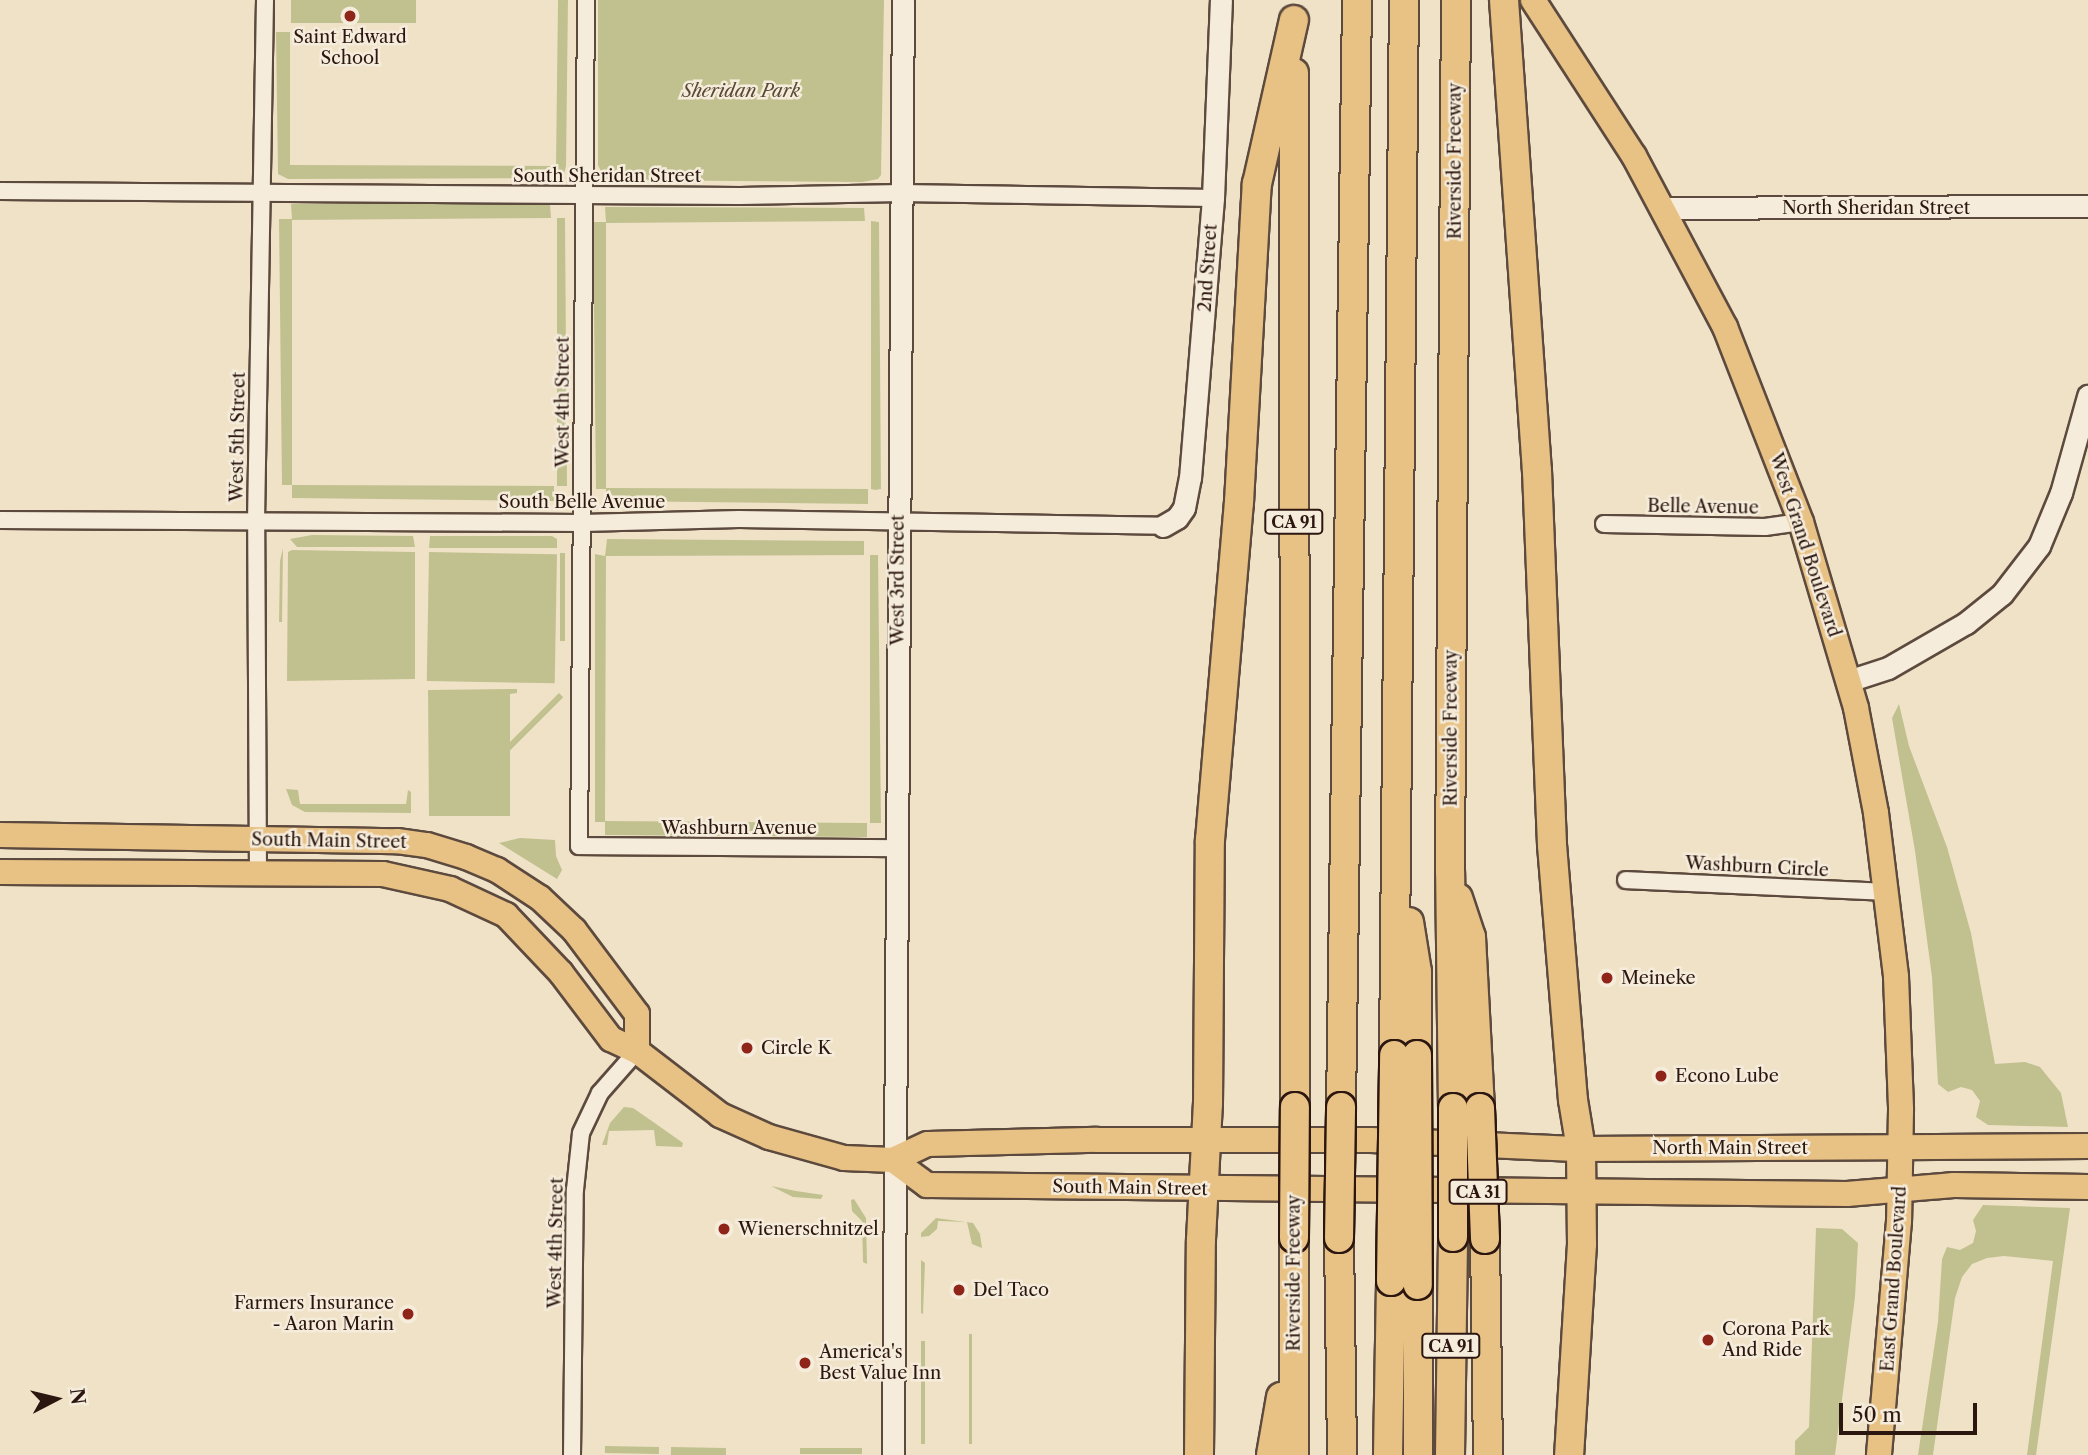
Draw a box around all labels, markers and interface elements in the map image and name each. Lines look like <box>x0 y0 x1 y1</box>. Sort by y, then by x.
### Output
marker: Saint Edward School <box>342 8 358 24</box>
place label: Saint Edward School <box>293 27 407 70</box>
park label: Sheridan Park <box>682 80 800 102</box>
street label: Riverside Freeway <box>1444 83 1466 239</box>
street label: South Sheridan Street <box>513 165 701 187</box>
street label: North Sheridan Street <box>1782 197 1970 219</box>
street label: 2nd Street <box>1194 223 1222 313</box>
street label: West 4th Street <box>552 337 574 467</box>
street label: West 5th Street <box>226 372 250 502</box>
street label: West Grand Boulevard <box>1765 450 1845 640</box>
street label: South Belle Avenue <box>498 491 666 513</box>
street label: Belle Avenue <box>1647 495 1759 519</box>
road number: CA 91 <box>1262 509 1326 534</box>
street label: West 3rd Street <box>887 514 909 646</box>
street label: Riverside Freeway <box>1440 650 1462 806</box>
street label: Washburn Avenue <box>661 817 817 839</box>
street label: South Main Street <box>251 829 407 853</box>
street label: Washburn Circle <box>1685 852 1829 882</box>
place label: Meineke <box>1621 967 1695 989</box>
marker: Meineke <box>1599 970 1615 986</box>
place label: Circle K <box>761 1037 831 1059</box>
marker: Circle K <box>739 1040 755 1056</box>
place label: Econo Lube <box>1675 1065 1779 1087</box>
marker: Econo Lube <box>1653 1068 1669 1084</box>
street label: North Main Street <box>1652 1137 1808 1159</box>
street label: South Main Street <box>1052 1176 1208 1200</box>
street label: West 4th Street <box>544 1177 568 1309</box>
road number: CA 31 <box>1448 1180 1508 1204</box>
street label: East Grand Boulevard <box>1877 1185 1911 1373</box>
street label: Riverside Freeway <box>1283 1195 1305 1351</box>
place label: Wienerschnitzel <box>738 1218 879 1240</box>
marker: Wienerschnitzel <box>716 1221 732 1237</box>
place label: Del Taco <box>973 1279 1050 1301</box>
marker: Del Taco <box>951 1282 967 1298</box>
place label: Farmers Insurance - Aaron Marin <box>234 1293 394 1336</box>
marker: Farmers Insurance - Aaron Marin <box>400 1306 416 1322</box>
place label: Corona Park And Ride <box>1722 1319 1830 1362</box>
marker: Corona Park And Ride <box>1700 1332 1716 1348</box>
road number: CA 91 <box>1420 1334 1482 1358</box>
place label: America's Best Value Inn <box>819 1342 942 1384</box>
marker: America's Best Value Inn <box>797 1355 813 1371</box>
north arrow <box>21 1364 91 1434</box>
text: N <box>65 1387 90 1406</box>
scale bar <box>1843 1388 1981 1432</box>
text: 50 m <box>1852 1402 1902 1427</box>

